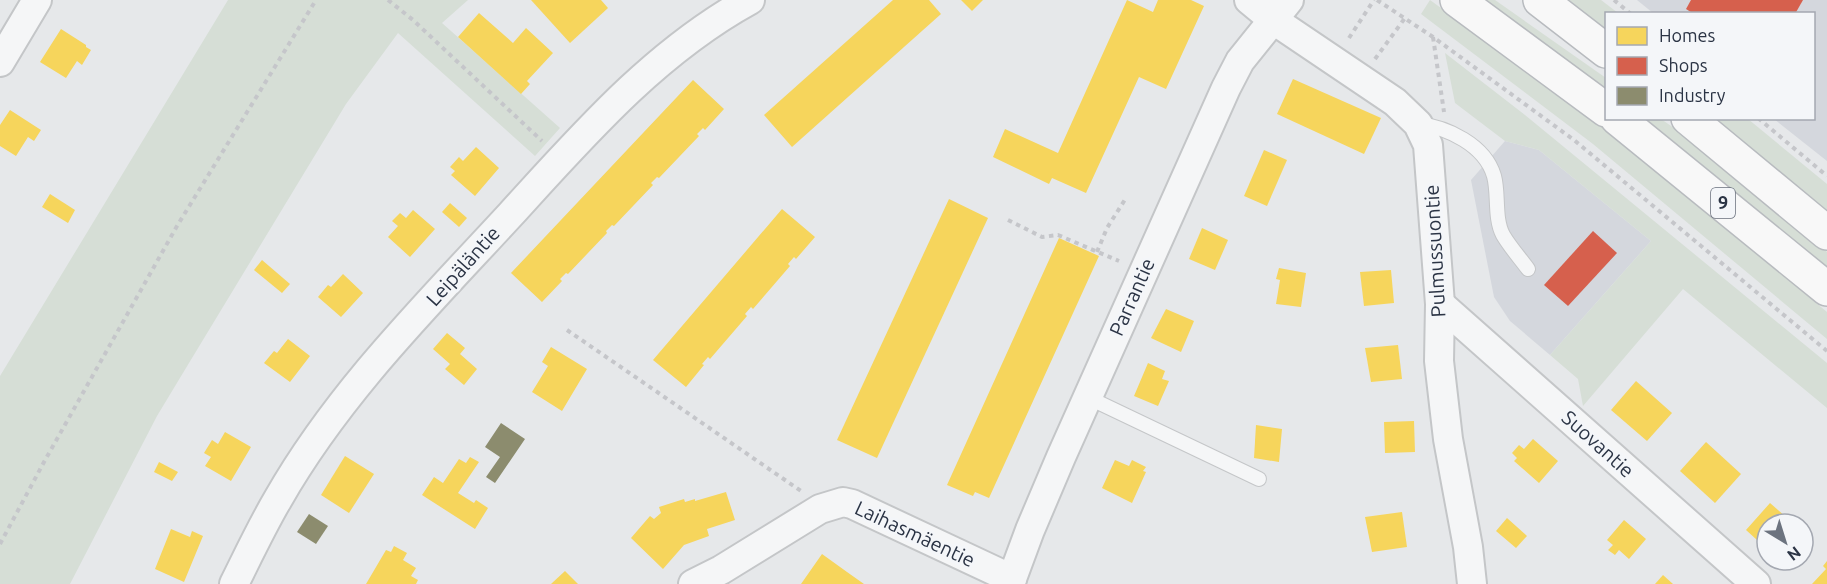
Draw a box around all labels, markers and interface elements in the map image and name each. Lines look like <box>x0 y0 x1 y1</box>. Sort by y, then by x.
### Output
legend <box>1605 12 1815 120</box>
text: Homes <box>1659 25 1716 45</box>
text: Shops <box>1659 55 1708 75</box>
text: Industry <box>1659 85 1726 105</box>
street label: Pulmussuontie <box>1420 184 1449 318</box>
road number: 9 <box>1711 188 1735 218</box>
street label: Leipäläntie <box>421 221 504 310</box>
street label: Parrantie <box>1104 254 1159 339</box>
street label: Suovantie <box>1558 405 1639 482</box>
street label: Laihasmäentie <box>852 496 979 571</box>
north arrow <box>1755 512 1815 572</box>
text: N <box>1784 543 1804 565</box>

